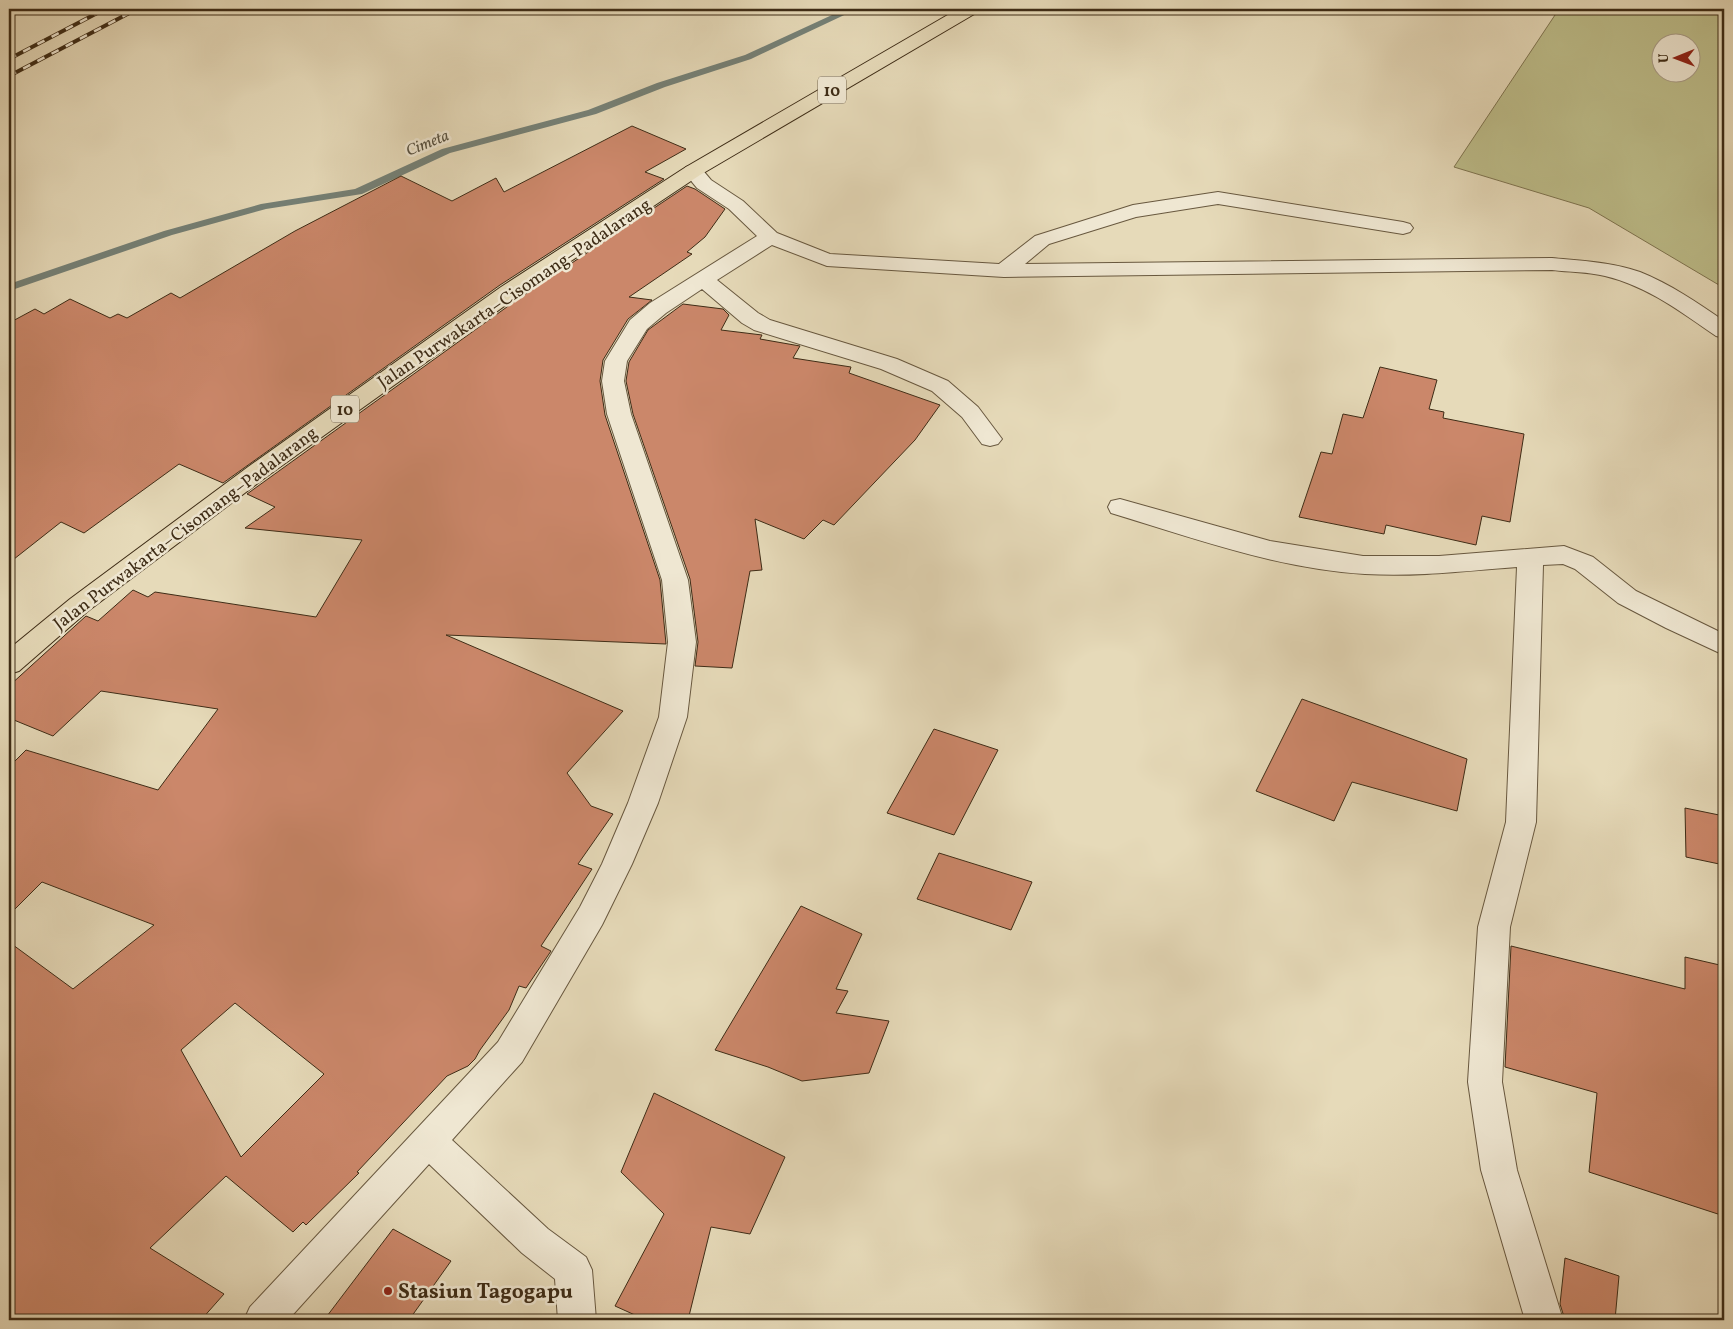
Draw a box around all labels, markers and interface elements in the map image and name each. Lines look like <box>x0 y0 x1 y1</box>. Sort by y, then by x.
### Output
north arrow <box>1650 32 1700 82</box>
text: U <box>1655 53 1674 63</box>
road number: 10 <box>818 76 846 104</box>
water label: Cimeta <box>403 125 453 162</box>
street label: Jalan Purwakarta–Cisomang–Padalarang <box>373 193 657 395</box>
road number: 10 <box>331 396 359 422</box>
street label: Jalan Purwakarta–Cisomang–Padalarang <box>49 421 323 637</box>
place label: Stasiun Tagogapu <box>398 1278 573 1307</box>
marker: Stasiun Tagogapu <box>382 1285 394 1297</box>

